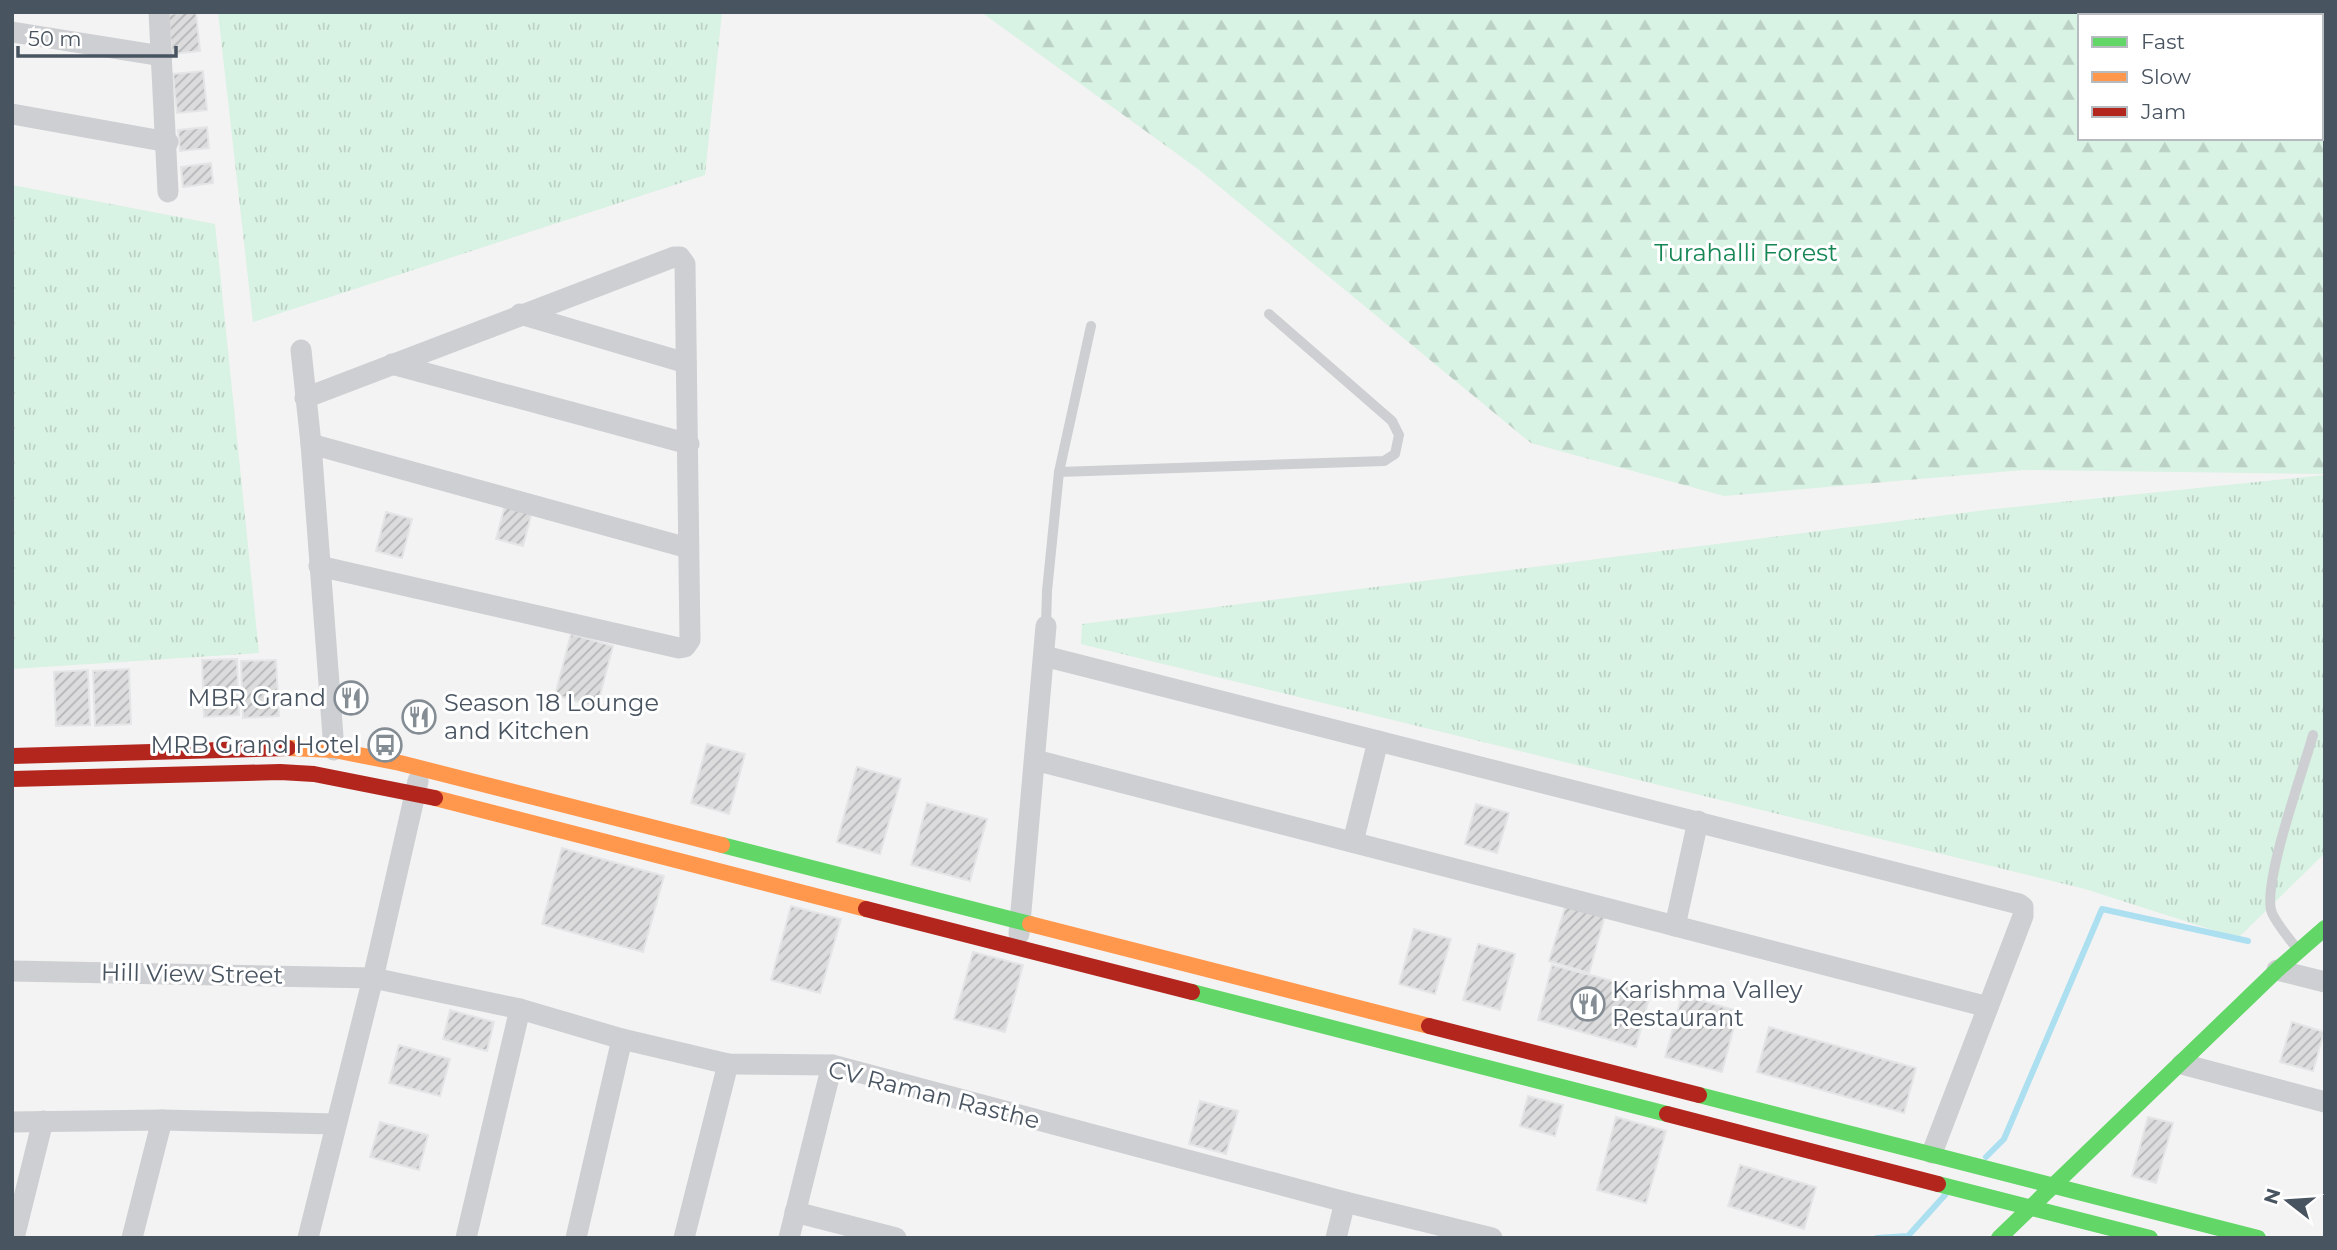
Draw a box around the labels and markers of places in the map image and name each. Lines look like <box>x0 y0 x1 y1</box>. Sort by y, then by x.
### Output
restaurant icon: MBR Grand <box>332 679 370 717</box>
place label: MBR Grand <box>187 683 326 712</box>
place label: Season 18 Lounge and Kitchen <box>444 688 659 745</box>
restaurant icon: Season 18 Lounge and Kitchen <box>400 698 438 736</box>
bus stop icon: MRB Grand Hotel <box>366 726 404 764</box>
place label: MRB Grand Hotel <box>150 730 360 759</box>
place label: Karishma Valley Restaurant <box>1612 975 1803 1032</box>
restaurant icon: Karishma Valley Restaurant <box>1569 985 1607 1023</box>

